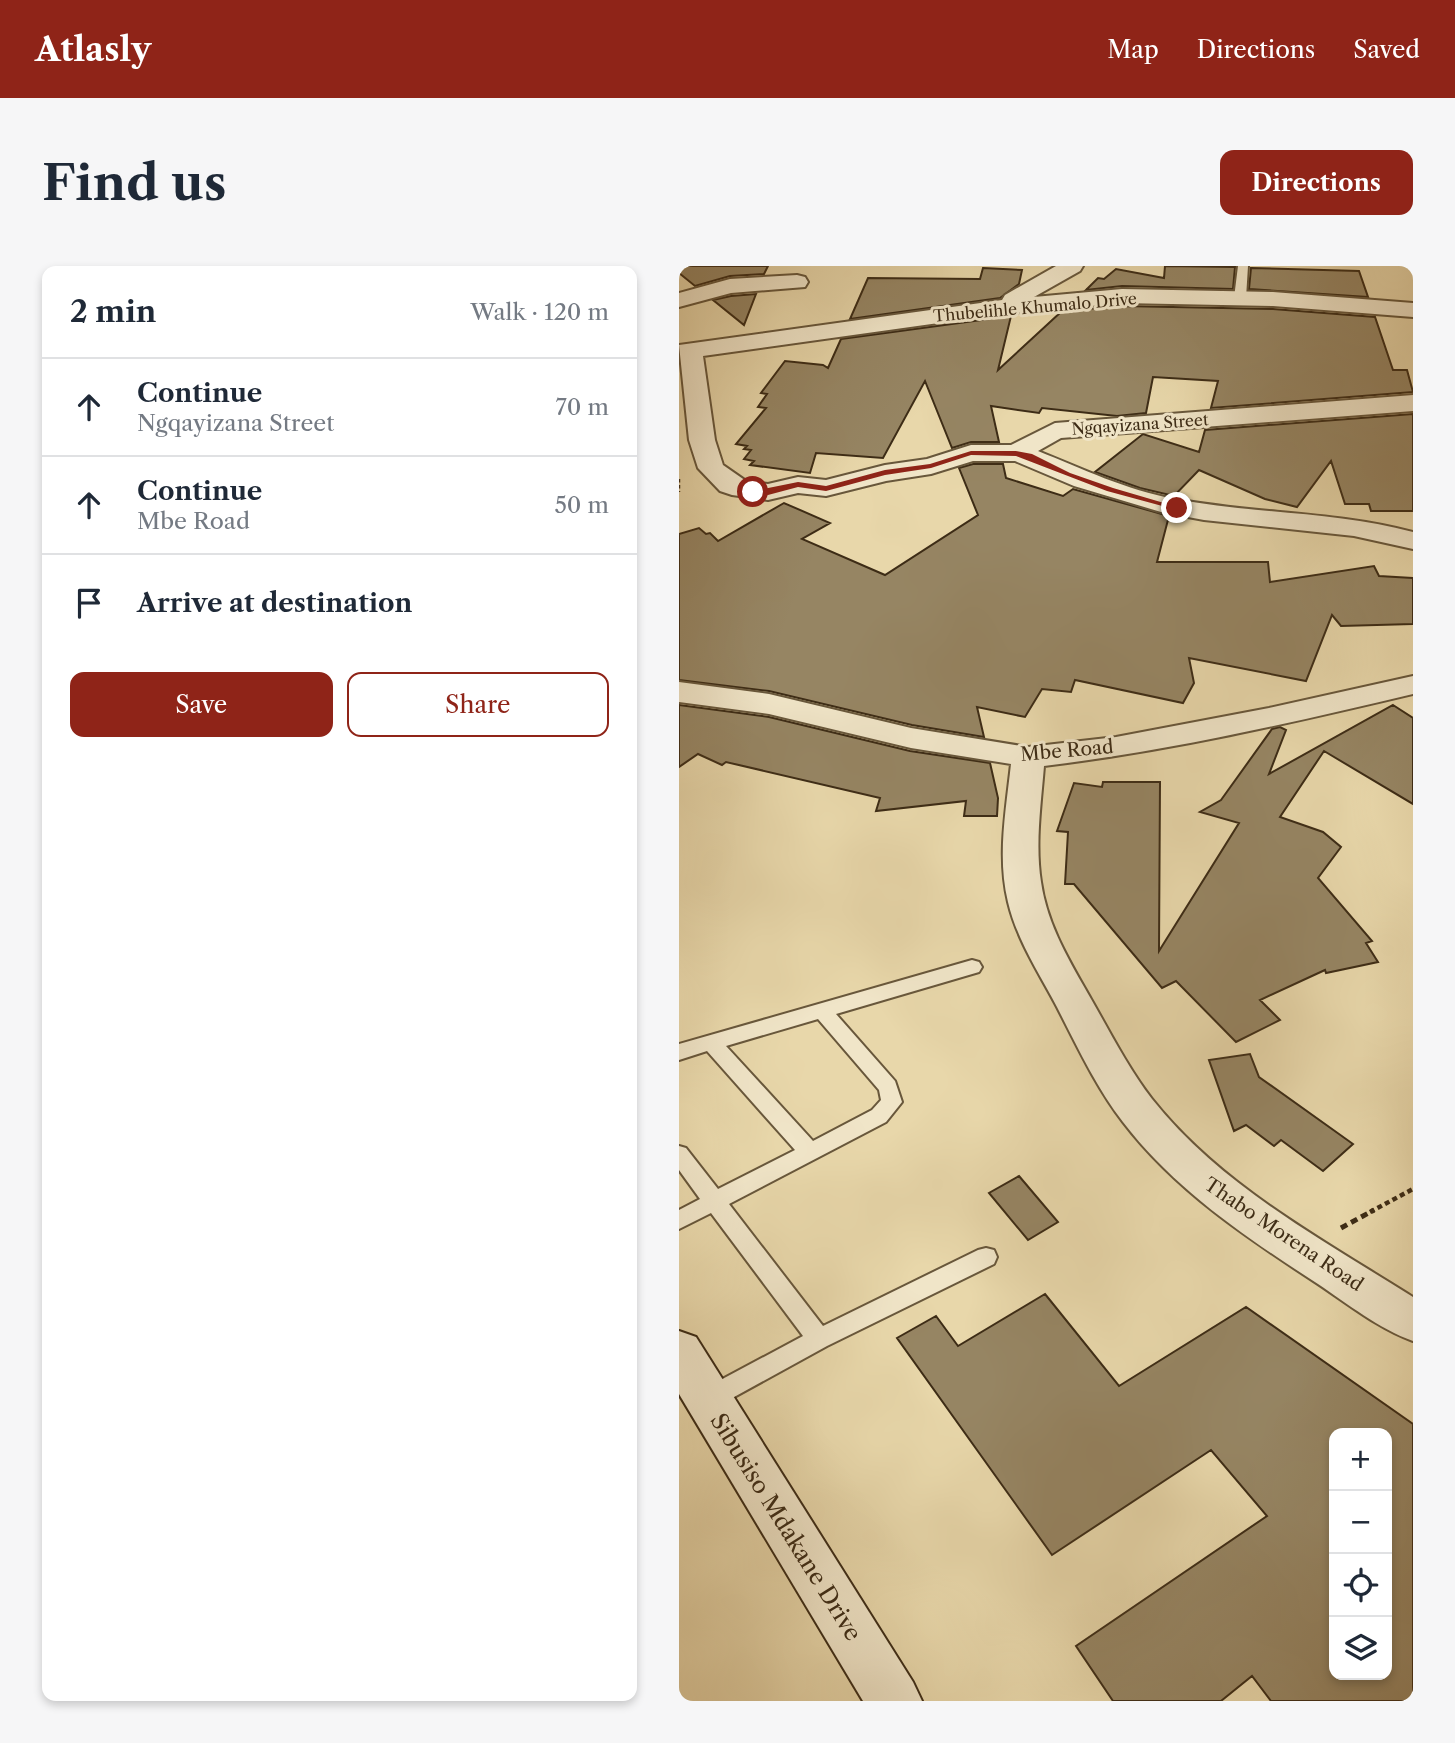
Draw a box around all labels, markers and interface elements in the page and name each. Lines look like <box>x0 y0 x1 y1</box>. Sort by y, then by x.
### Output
text: Atlasly <box>35 29 151 70</box>
text: Map <box>1107 35 1159 64</box>
text: Directions <box>1197 35 1315 64</box>
text: Saved <box>1353 35 1420 64</box>
button: Directions <box>1220 150 1413 215</box>
text: Find us <box>42 152 226 213</box>
street label: Thubelihle Khumalo Drive <box>932 288 1138 326</box>
text: 2 min <box>70 293 156 330</box>
text: Walk · 120 m <box>470 298 609 326</box>
text: Continue <box>137 377 262 409</box>
icon: ahead <box>70 388 108 426</box>
text: 70 m <box>556 393 609 421</box>
text: Ngqayizana Street <box>137 409 334 437</box>
street label: Ngqayizana Street <box>1071 409 1209 439</box>
text: Continue <box>137 475 262 507</box>
route start <box>737 476 768 507</box>
icon: ahead <box>70 486 108 524</box>
text: 50 m <box>554 491 609 519</box>
route end <box>1161 492 1192 523</box>
text: Mbe Road <box>137 507 250 535</box>
icon: arrive <box>70 584 108 622</box>
text: Arrive at destination <box>137 587 412 619</box>
button: Save <box>70 672 333 737</box>
button: Share <box>347 672 609 737</box>
street label: Mbe Road <box>1020 735 1115 766</box>
street label: Thabo Morena Road <box>1200 1173 1368 1296</box>
street label: Sibusiso Mdakane Drive <box>704 1408 868 1646</box>
map controls <box>1329 1428 1392 1680</box>
button: + <box>1329 1428 1392 1491</box>
button: − <box>1329 1491 1392 1554</box>
button: locate <box>1329 1554 1392 1617</box>
button: layers <box>1329 1617 1392 1680</box>

